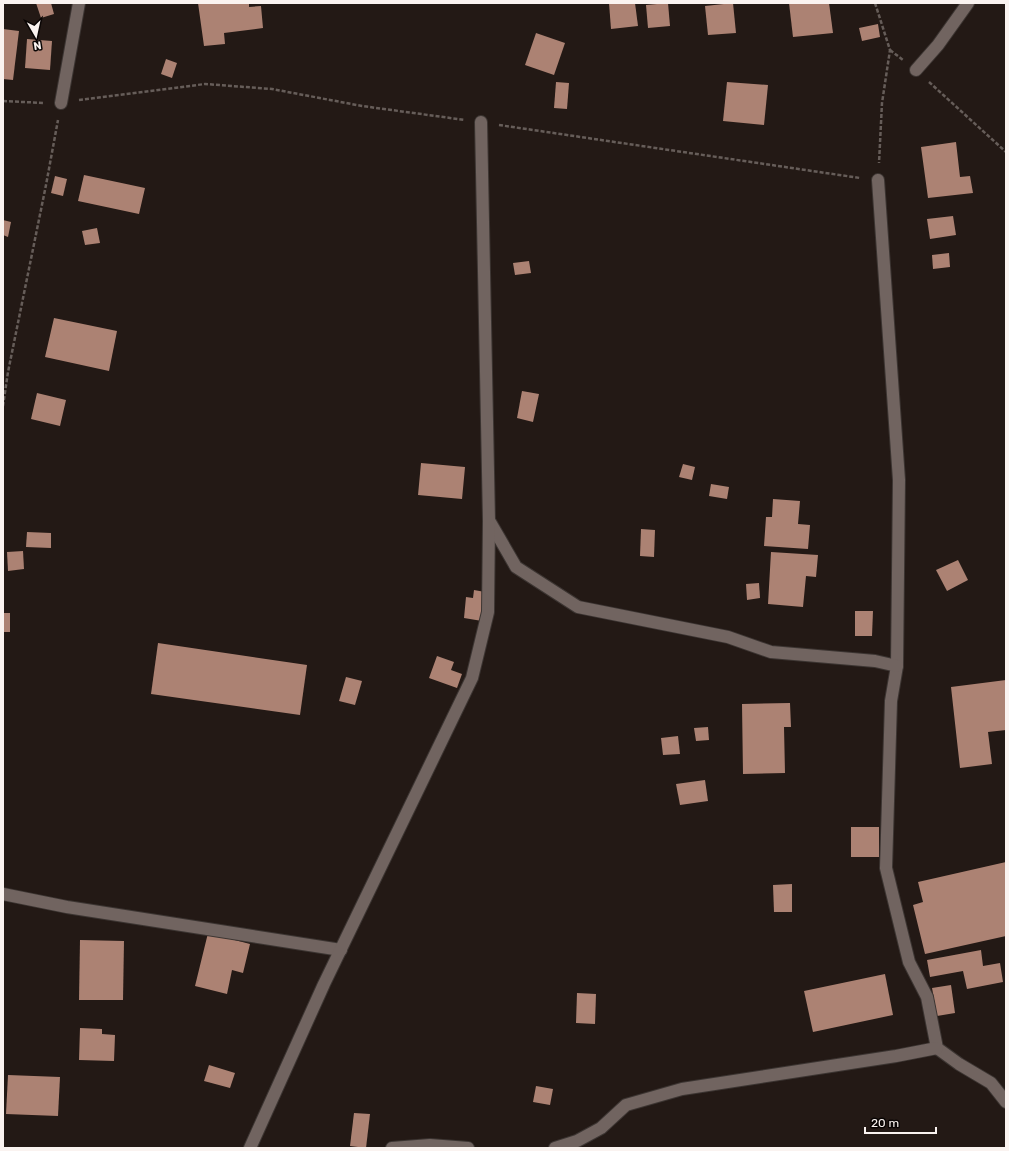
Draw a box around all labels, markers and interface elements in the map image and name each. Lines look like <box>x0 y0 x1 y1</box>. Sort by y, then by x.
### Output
north arrow <box>16 16 56 56</box>
text: N <box>32 38 42 52</box>
scale bar <box>865 1109 936 1135</box>
text: 20 m <box>871 1116 899 1130</box>

